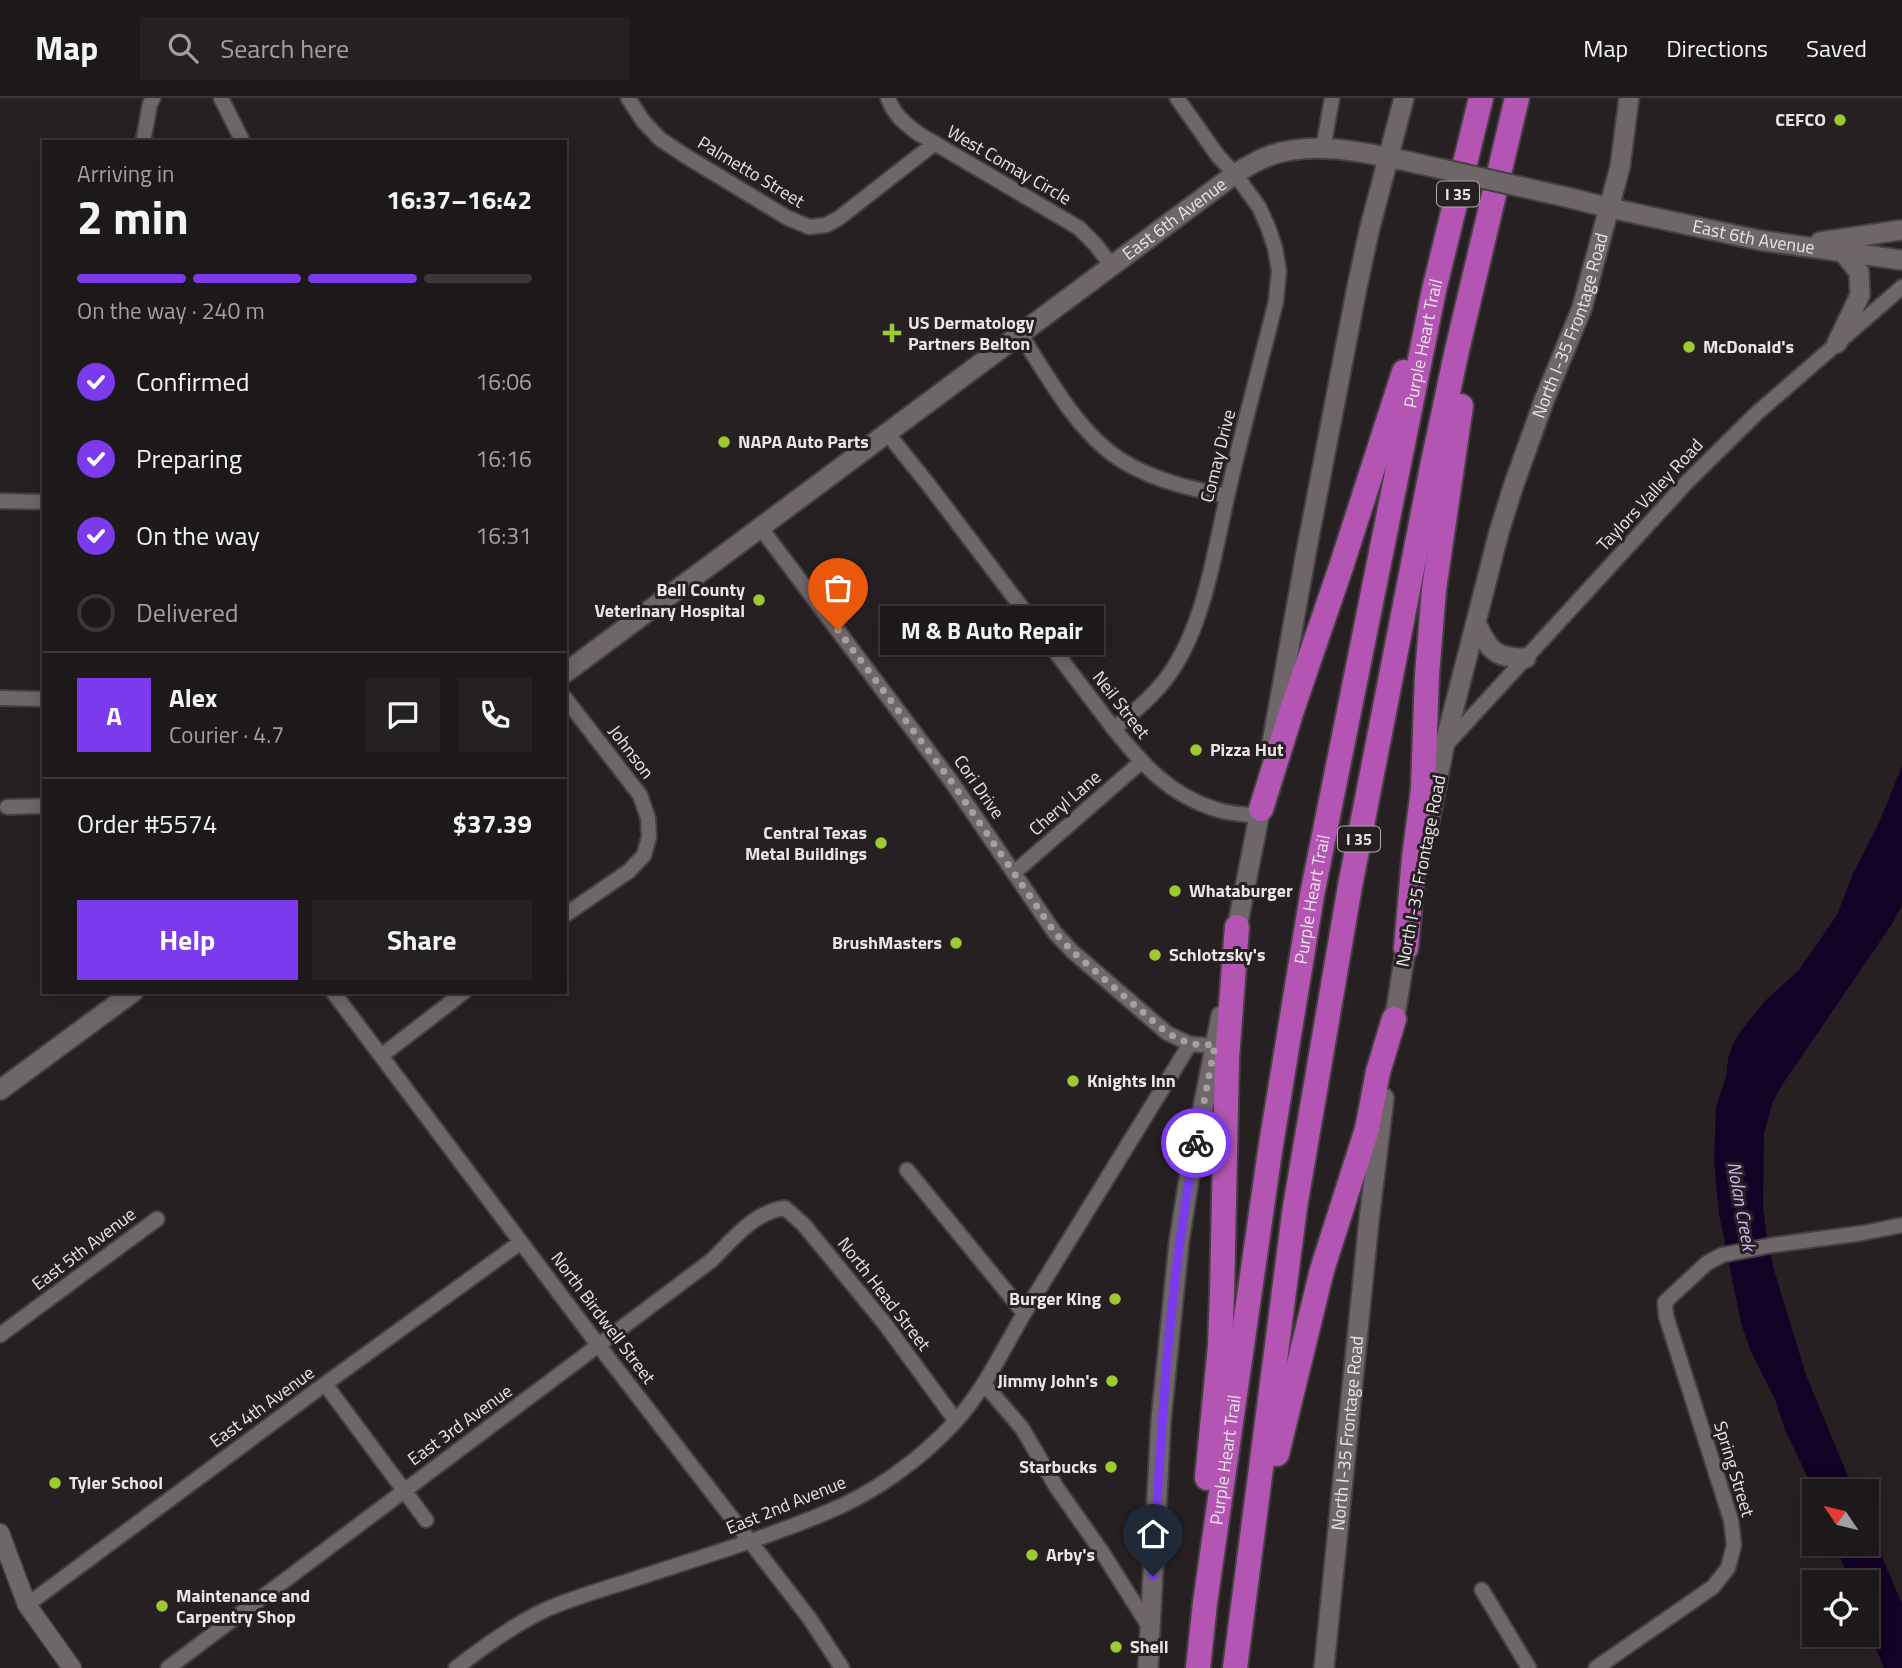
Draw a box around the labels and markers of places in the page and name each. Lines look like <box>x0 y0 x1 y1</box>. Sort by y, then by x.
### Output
place label: CEFCO <box>1775 106 1826 133</box>
marker: CEFCO <box>1832 112 1848 128</box>
place label: US Dermatology Partners Belton <box>908 309 1034 357</box>
marker: US Dermatology Partners Belton <box>882 323 902 343</box>
place label: McDonald's <box>1703 333 1794 360</box>
marker: McDonald's <box>1681 339 1697 355</box>
place label: NAPA Auto Parts <box>738 428 869 455</box>
marker: NAPA Auto Parts <box>716 434 732 450</box>
pin <box>808 558 868 630</box>
place label: Bell County Veterinary Hospital <box>594 576 745 624</box>
marker: Bell County Veterinary Hospital <box>751 592 767 608</box>
callout: M & B Auto Repair <box>880 606 1104 654</box>
place label: Pizza Hut <box>1210 736 1284 763</box>
marker: Pizza Hut <box>1188 742 1204 758</box>
place label: Central Texas Metal Buildings <box>745 819 867 867</box>
marker: Central Texas Metal Buildings <box>873 835 889 851</box>
place label: Whataburger <box>1189 877 1293 904</box>
marker: Whataburger <box>1167 883 1183 899</box>
place label: BrushMasters <box>832 929 942 956</box>
marker: BrushMasters <box>948 935 964 951</box>
place label: Schlotzsky's <box>1169 941 1266 968</box>
marker: Schlotzsky's <box>1147 947 1163 963</box>
place label: Knights Inn <box>1087 1067 1176 1094</box>
marker: Knights Inn <box>1065 1073 1081 1089</box>
place label: Burger King <box>1009 1285 1101 1312</box>
marker: Burger King <box>1107 1291 1123 1307</box>
place label: Jimmy John's <box>997 1367 1098 1394</box>
marker: Jimmy John's <box>1104 1373 1120 1389</box>
place label: Starbucks <box>1019 1453 1097 1480</box>
marker: Starbucks <box>1103 1459 1119 1475</box>
place label: Tyler School <box>69 1469 163 1496</box>
marker: Tyler School <box>47 1475 63 1491</box>
pin <box>1123 1504 1183 1576</box>
place label: Arby's <box>1046 1541 1095 1568</box>
marker: Arby's <box>1024 1547 1040 1563</box>
place label: Maintenance and Carpentry Shop <box>176 1582 310 1630</box>
marker: Maintenance and Carpentry Shop <box>154 1598 170 1614</box>
place label: Shell <box>1130 1633 1169 1660</box>
marker: Shell <box>1108 1639 1124 1655</box>

